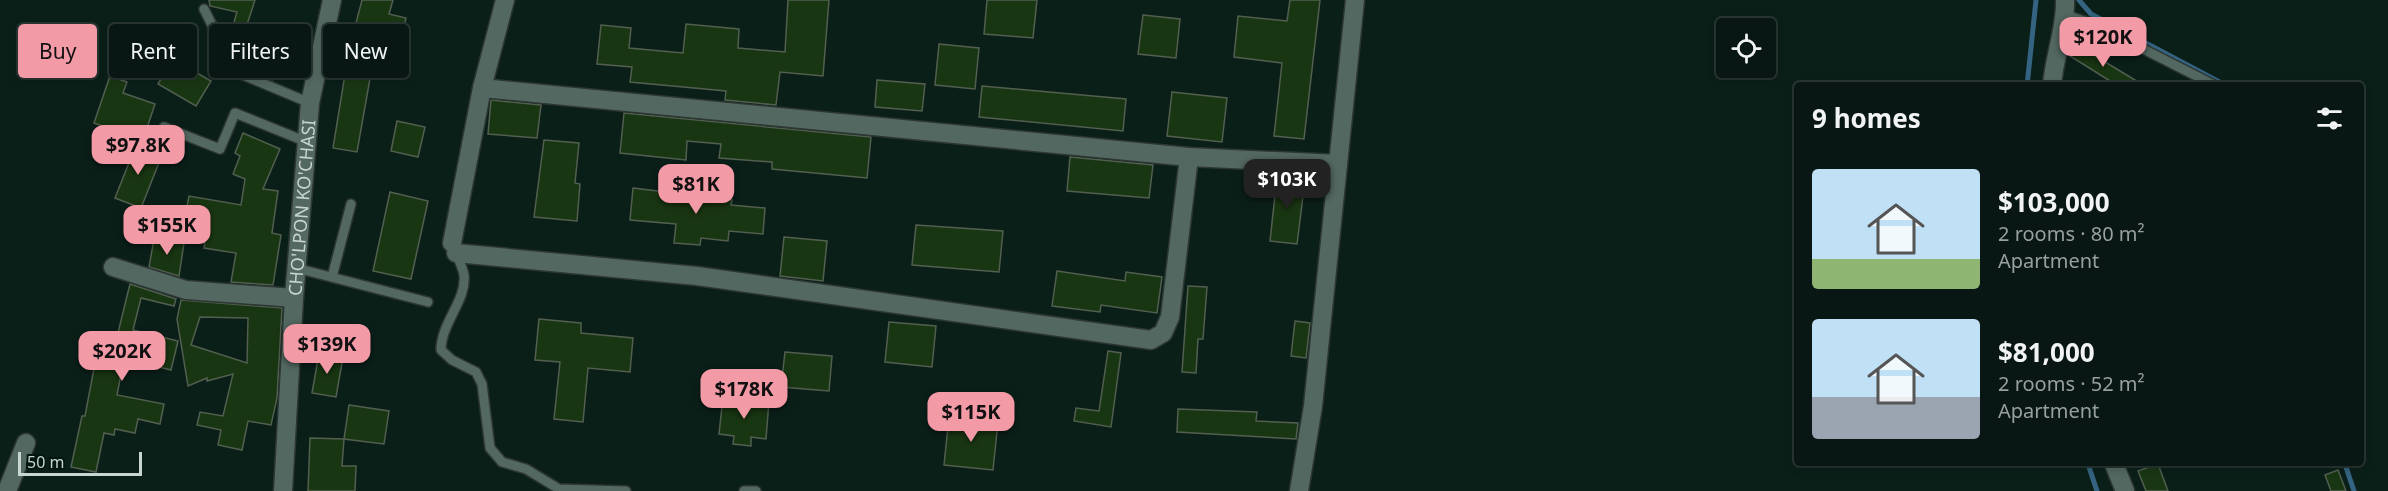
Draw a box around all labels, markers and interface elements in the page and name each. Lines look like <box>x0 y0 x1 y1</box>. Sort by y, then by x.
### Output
pin: $120K <box>2061 17 2145 68</box>
map controls <box>1716 18 1776 78</box>
button: locate <box>1716 18 1776 78</box>
text: $120K <box>2073 23 2133 50</box>
chip: Buy <box>18 24 97 78</box>
chip: Rent <box>109 24 197 78</box>
chip: Filters <box>209 24 311 78</box>
chip: New <box>323 24 409 78</box>
text: 9 homes <box>1812 100 1921 136</box>
icon: filters <box>2313 102 2346 135</box>
street label: CHO'LPON KO'CHASI <box>282 119 321 297</box>
pin: $97.8K <box>89 125 187 176</box>
text: $97.8K <box>106 131 170 158</box>
pin: $103K <box>1245 159 1329 210</box>
pin: $81K <box>660 164 732 215</box>
text: $103K <box>1257 165 1317 192</box>
text: $81K <box>672 170 720 197</box>
text: $103,000 <box>1998 184 2110 220</box>
icon: home <box>1860 193 1932 265</box>
pin: $155K <box>125 205 209 256</box>
text: $155K <box>137 211 197 238</box>
text: 2 rooms · 80 m² <box>1998 220 2145 247</box>
text: Apartment <box>1998 247 2099 274</box>
pin: $139K <box>285 324 369 375</box>
text: $139K <box>297 330 357 357</box>
pin: $202K <box>80 331 164 382</box>
text: $81,000 <box>1998 334 2095 370</box>
text: $202K <box>92 337 152 364</box>
icon: home <box>1860 343 1932 415</box>
pin: $178K <box>702 369 786 420</box>
text: 2 rooms · 52 m² <box>1998 370 2145 397</box>
text: $178K <box>714 375 774 402</box>
pin: $115K <box>929 392 1013 443</box>
text: Apartment <box>1998 397 2099 424</box>
text: $115K <box>941 398 1001 425</box>
scale bar <box>18 449 142 476</box>
text: 50 m <box>27 451 64 473</box>

